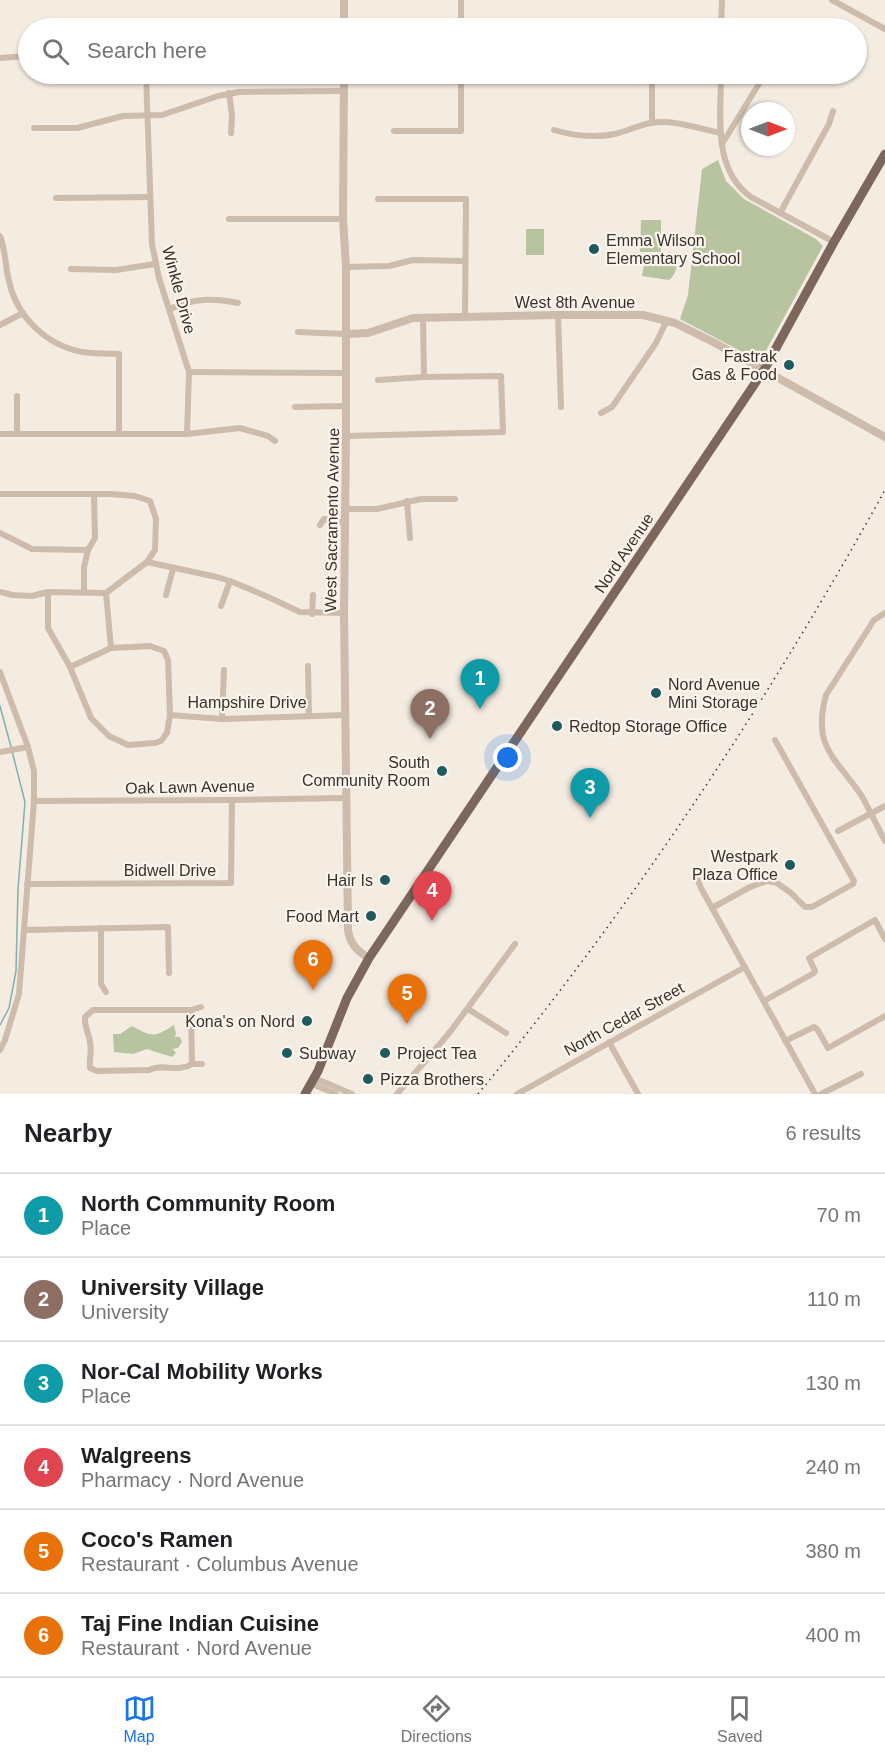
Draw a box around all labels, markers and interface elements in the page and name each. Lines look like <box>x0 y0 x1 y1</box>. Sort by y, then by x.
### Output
search box <box>18 18 867 84</box>
icon: search <box>39 35 72 68</box>
text: Search here <box>87 38 207 63</box>
north arrow <box>741 102 795 156</box>
place label: Emma Wilson Elementary School <box>606 232 740 267</box>
marker: Emma Wilson Elementary School <box>587 242 601 256</box>
street label: Winkle Drive <box>159 244 199 336</box>
street label: West 8th Avenue <box>515 294 635 311</box>
place label: Fastrak Gas & Food <box>692 348 778 383</box>
marker: Fastrak Gas & Food <box>782 358 796 372</box>
street label: West Sacramento Avenue <box>322 428 342 612</box>
street label: Nord Avenue <box>591 510 657 596</box>
pin: 1 <box>460 660 500 709</box>
place label: Nord Avenue Mini Storage <box>668 676 760 711</box>
marker: Nord Avenue Mini Storage <box>649 686 663 700</box>
pin: 2 <box>410 690 450 739</box>
street label: Hampshire Drive <box>187 694 307 711</box>
place label: Redtop Storage Office <box>569 718 727 735</box>
marker: Redtop Storage Office <box>550 719 564 733</box>
your location <box>493 743 522 772</box>
place label: South Community Room <box>302 754 430 789</box>
marker: South Community Room <box>435 764 449 778</box>
pin: 3 <box>570 768 610 818</box>
street label: Oak Lawn Avenue <box>125 777 255 797</box>
place label: Westpark Plaza Office <box>692 848 779 883</box>
marker: Westpark Plaza Office <box>783 858 797 872</box>
street label: Bidwell Drive <box>124 862 216 879</box>
place label: Hair Is <box>327 872 373 889</box>
pin: 4 <box>412 872 452 921</box>
marker: Hair Is <box>378 873 392 887</box>
place label: Food Mart <box>286 908 360 925</box>
marker: Food Mart <box>364 909 378 923</box>
pin: 6 <box>294 940 332 990</box>
pin: 5 <box>388 974 426 1024</box>
street label: North Cedar Street <box>561 979 687 1059</box>
place label: Kona's on Nord <box>185 1013 295 1030</box>
marker: Kona's on Nord <box>300 1014 314 1028</box>
place label: Subway <box>299 1045 356 1062</box>
place label: Project Tea <box>397 1045 477 1062</box>
marker: Subway <box>280 1046 294 1060</box>
marker: Project Tea <box>378 1046 392 1060</box>
place label: Pizza Brothers <box>380 1071 484 1088</box>
marker: Pizza Brothers <box>361 1072 375 1086</box>
text: Nearby <box>24 1118 112 1148</box>
text: 6 results <box>785 1122 861 1144</box>
text: North Community Room <box>81 1191 335 1216</box>
text: 1 <box>38 1204 49 1226</box>
text: 70 m <box>817 1204 861 1226</box>
text: Place <box>81 1217 131 1239</box>
text: University Village <box>81 1275 264 1300</box>
text: 2 <box>38 1288 49 1310</box>
text: 110 m <box>807 1288 861 1310</box>
text: University <box>81 1301 169 1323</box>
text: Nor-Cal Mobility Works <box>81 1359 323 1384</box>
text: 3 <box>38 1372 49 1394</box>
text: 130 m <box>805 1372 861 1394</box>
text: Place <box>81 1385 131 1407</box>
text: Walgreens <box>81 1443 191 1468</box>
text: 4 <box>38 1456 49 1478</box>
text: 240 m <box>805 1456 861 1478</box>
text: Pharmacy · Nord Avenue <box>81 1469 304 1491</box>
text: Coco's Ramen <box>81 1527 233 1552</box>
text: 5 <box>38 1540 49 1562</box>
text: 380 m <box>805 1540 861 1562</box>
text: Restaurant · Columbus Avenue <box>81 1553 359 1575</box>
text: Taj Fine Indian Cuisine <box>81 1611 319 1636</box>
text: 6 <box>38 1624 49 1646</box>
text: 400 m <box>805 1624 861 1646</box>
text: Restaurant · Nord Avenue <box>81 1637 312 1659</box>
tab: Map <box>123 1692 156 1746</box>
tab: Directions <box>401 1692 472 1746</box>
tab: Saved <box>717 1692 762 1746</box>

